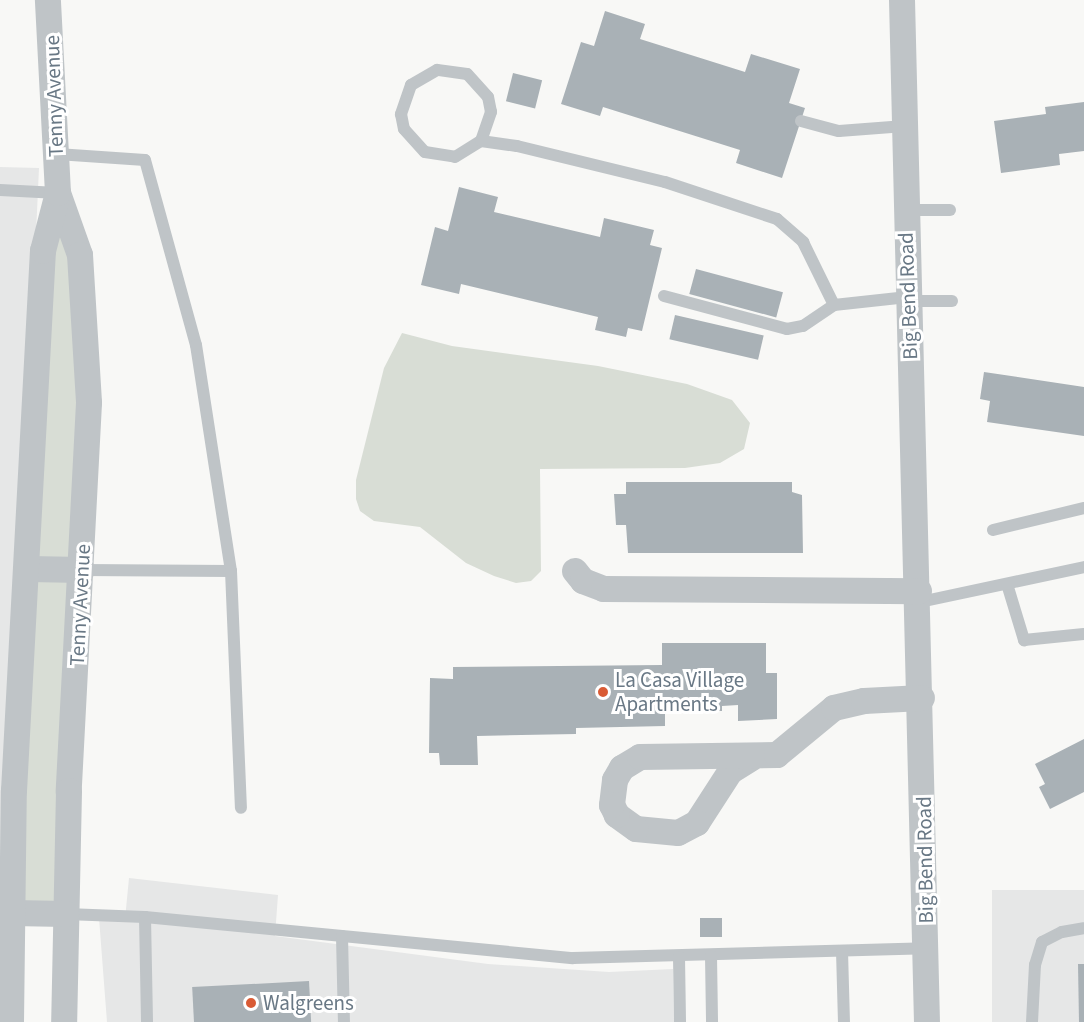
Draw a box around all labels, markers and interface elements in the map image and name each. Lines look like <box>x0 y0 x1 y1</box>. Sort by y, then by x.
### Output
street label: Tenny Avenue <box>39 35 69 157</box>
street label: Big Bend Road <box>893 232 923 360</box>
street label: Tenny Avenue <box>64 543 96 667</box>
place label: La Casa Village Apartments <box>615 667 744 717</box>
marker: La Casa Village Apartments <box>596 685 610 699</box>
street label: Big Bend Road <box>911 796 939 924</box>
place label: Walgreens <box>263 990 354 1016</box>
marker: Walgreens <box>244 996 258 1010</box>

